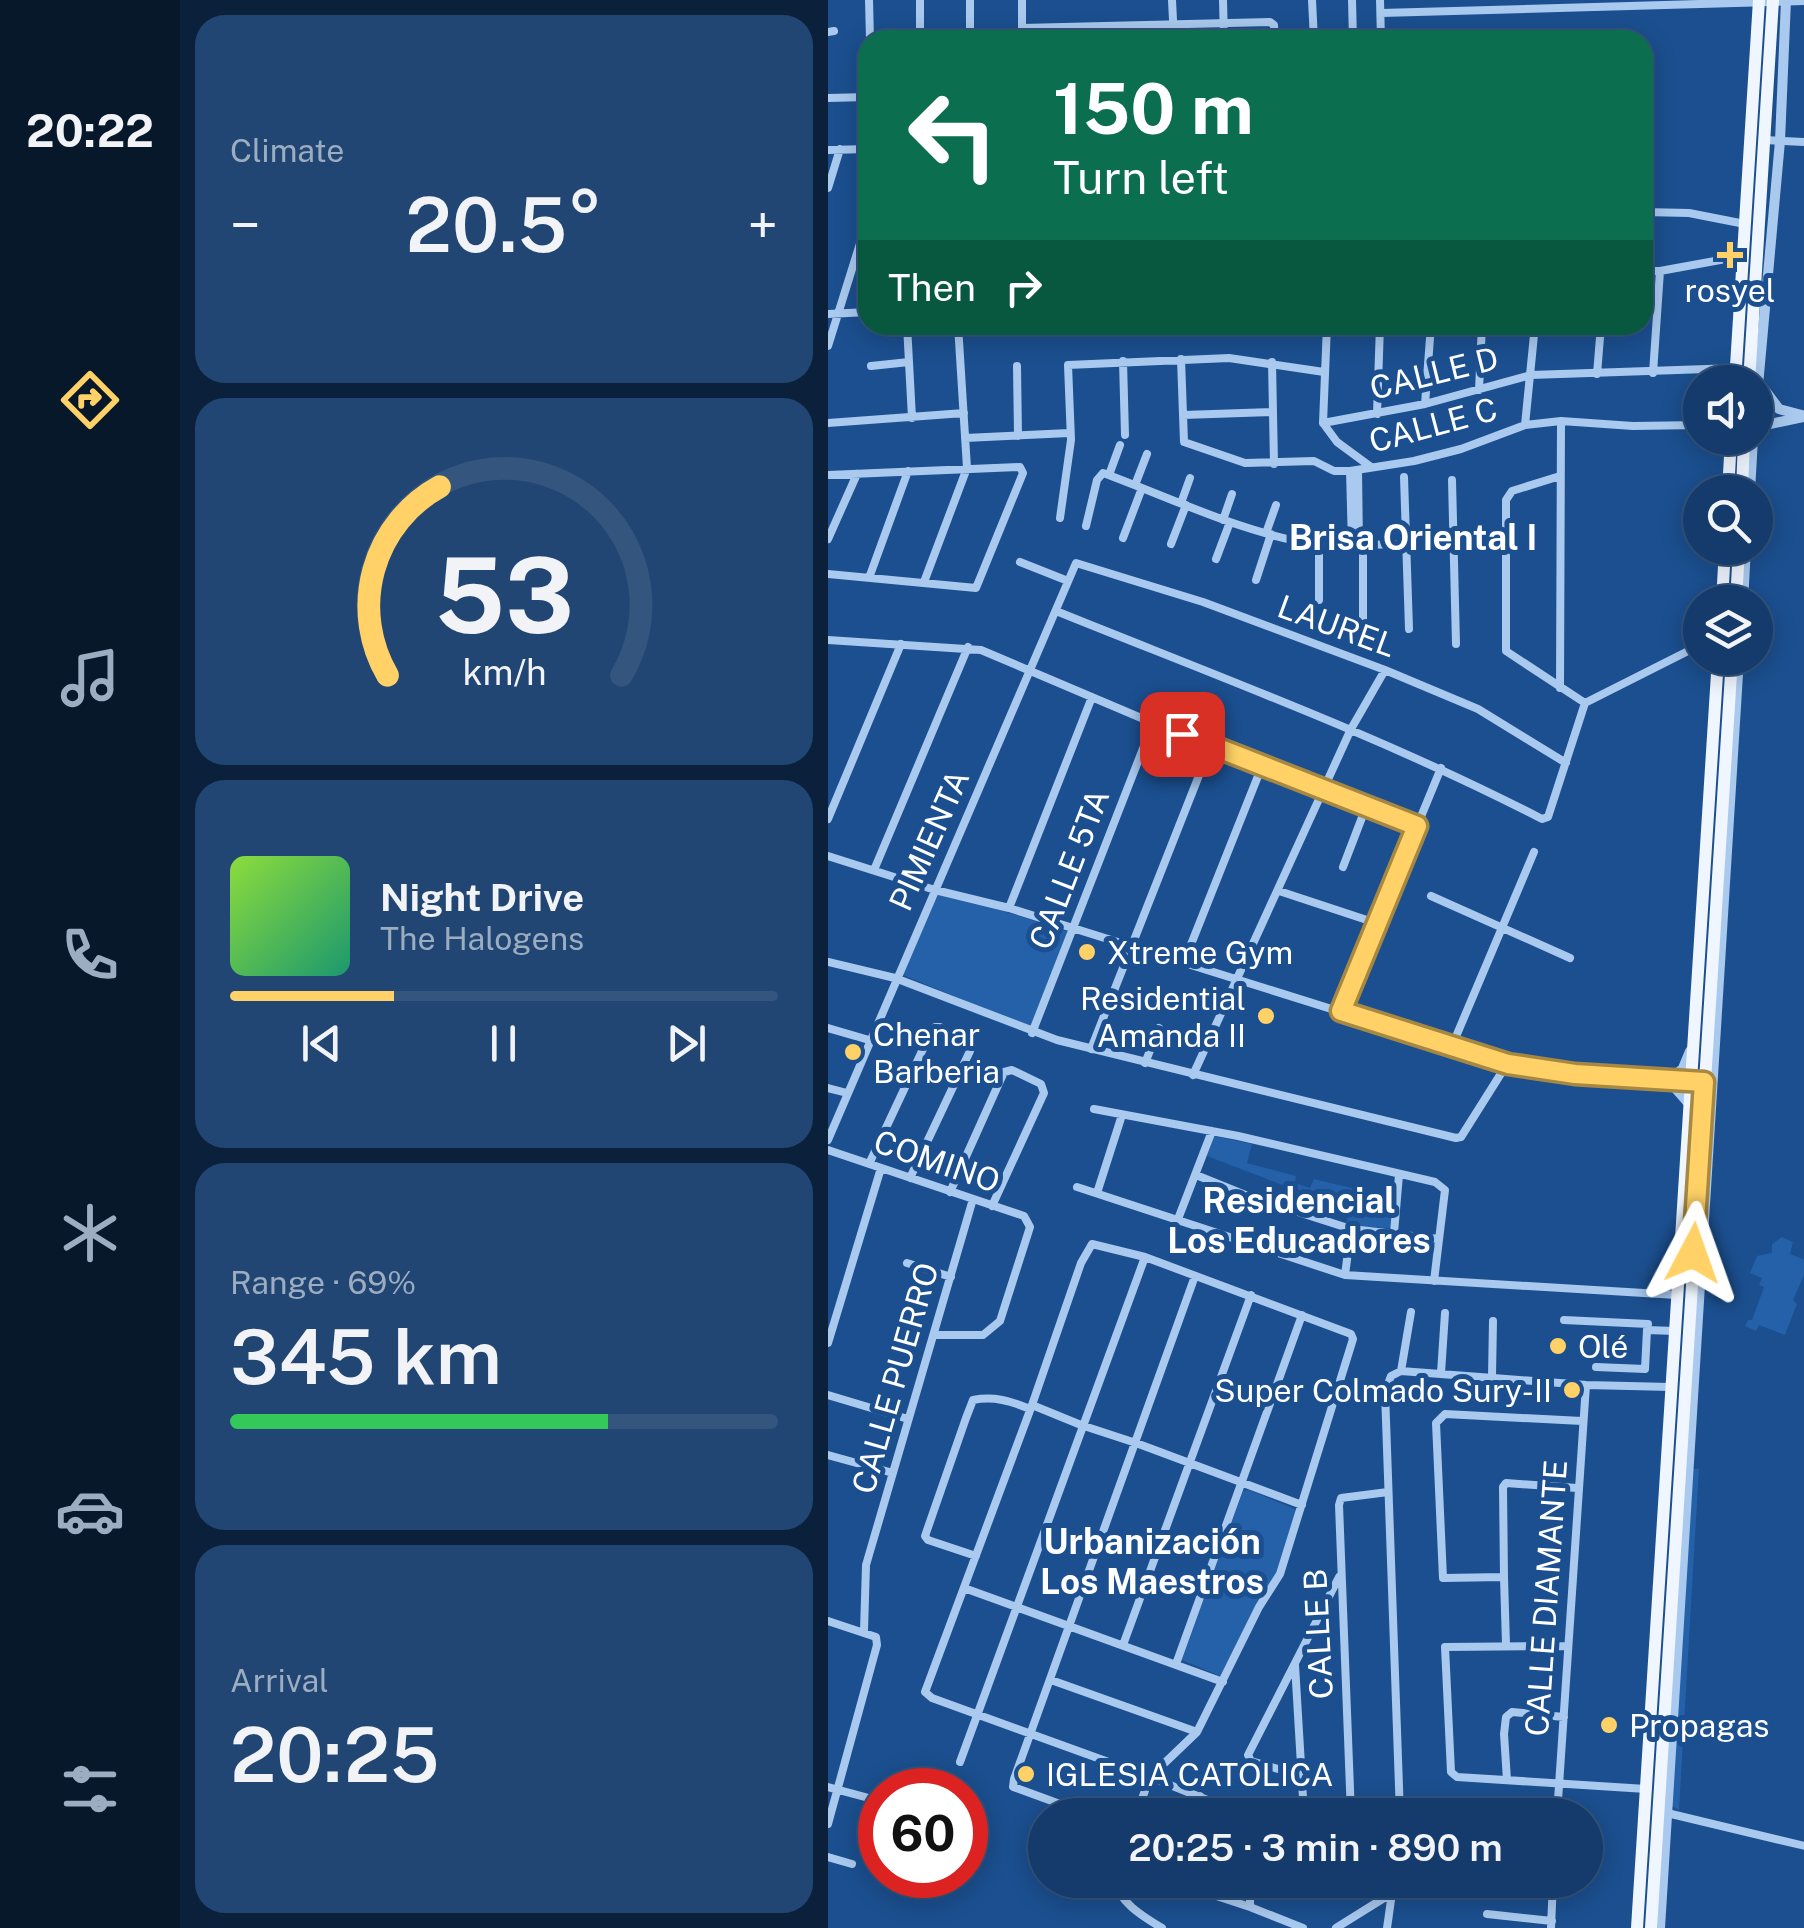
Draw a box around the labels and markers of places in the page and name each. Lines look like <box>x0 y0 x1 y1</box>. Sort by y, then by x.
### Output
marker: rosyel <box>1719 244 1741 266</box>
place label: rosyel <box>1685 272 1776 309</box>
pin <box>1140 692 1225 777</box>
place label: Xtreme Gym <box>1107 934 1293 971</box>
marker: Xtreme Gym <box>1076 941 1098 963</box>
place label: Residential Amanda II <box>1080 980 1246 1054</box>
marker: Residential Amanda II <box>1255 1005 1277 1027</box>
place label: Chenar Barberia <box>873 1016 1000 1090</box>
marker: Chenar Barberia <box>842 1041 864 1063</box>
place label: Olé <box>1578 1328 1628 1365</box>
marker: Olé <box>1547 1335 1569 1357</box>
place label: Super Colmado Sury-II <box>1214 1372 1552 1409</box>
marker: Super Colmado Sury-II <box>1561 1379 1583 1401</box>
place label: Propagas <box>1629 1707 1769 1744</box>
marker: Propagas <box>1598 1714 1620 1736</box>
place label: IGLESIA CATOLICA <box>1046 1756 1333 1793</box>
marker: IGLESIA CATOLICA <box>1015 1763 1037 1785</box>

